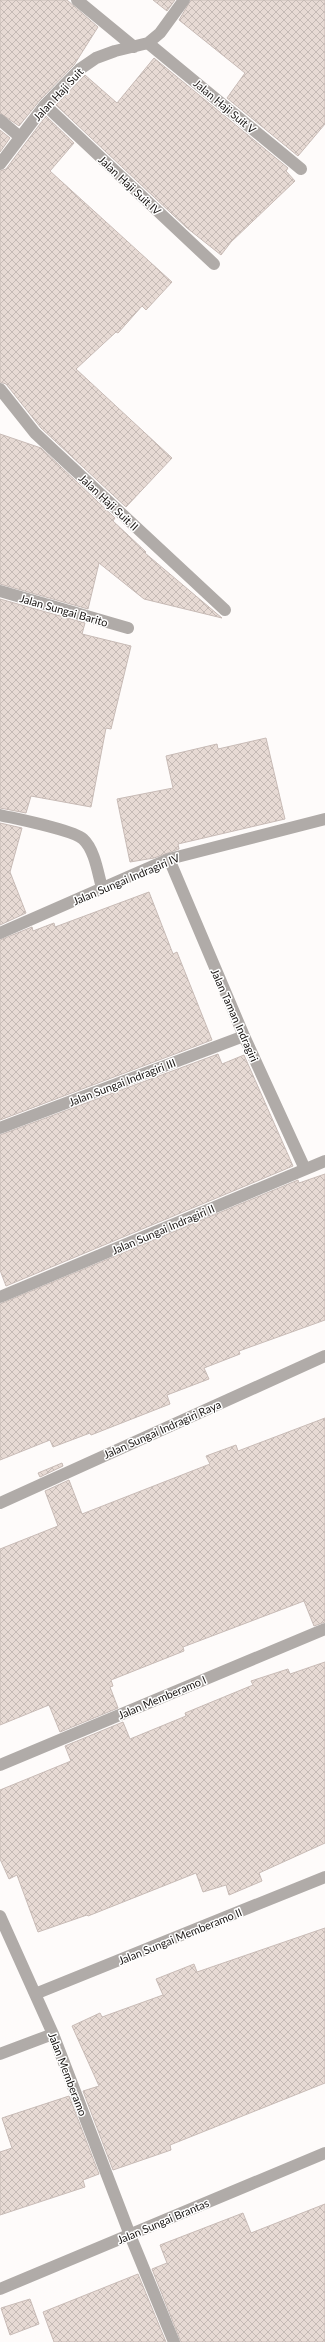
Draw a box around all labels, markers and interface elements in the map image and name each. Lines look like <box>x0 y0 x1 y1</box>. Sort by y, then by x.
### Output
street label: Jalan Haji Suit <box>30 65 86 123</box>
street label: Jalan Haji Suit V <box>191 76 259 136</box>
street label: Jalan Haji Suit IV <box>96 153 164 218</box>
street label: Jalan Haji Suit II <box>77 471 141 533</box>
street label: Jalan Sungai Barito <box>18 591 110 629</box>
street label: Jalan Sungai Indragiri IV <box>71 850 182 907</box>
street label: Jalan Taman Indragiri <box>209 966 262 1064</box>
street label: Jalan Sungai Indragiri III <box>67 1056 177 1108</box>
street label: Jalan Sungai Indragiri II <box>110 1201 216 1257</box>
street label: Jalan Sungai Indragiri Raya <box>101 1397 223 1461</box>
street label: Jalan Memberamo I <box>116 1673 208 1721</box>
street label: Jalan Sungai Memberamo II <box>116 1905 244 1967</box>
street label: Jalan Memberamo <box>46 2030 90 2118</box>
street label: Jalan Sungai Brantas <box>115 2196 211 2246</box>

